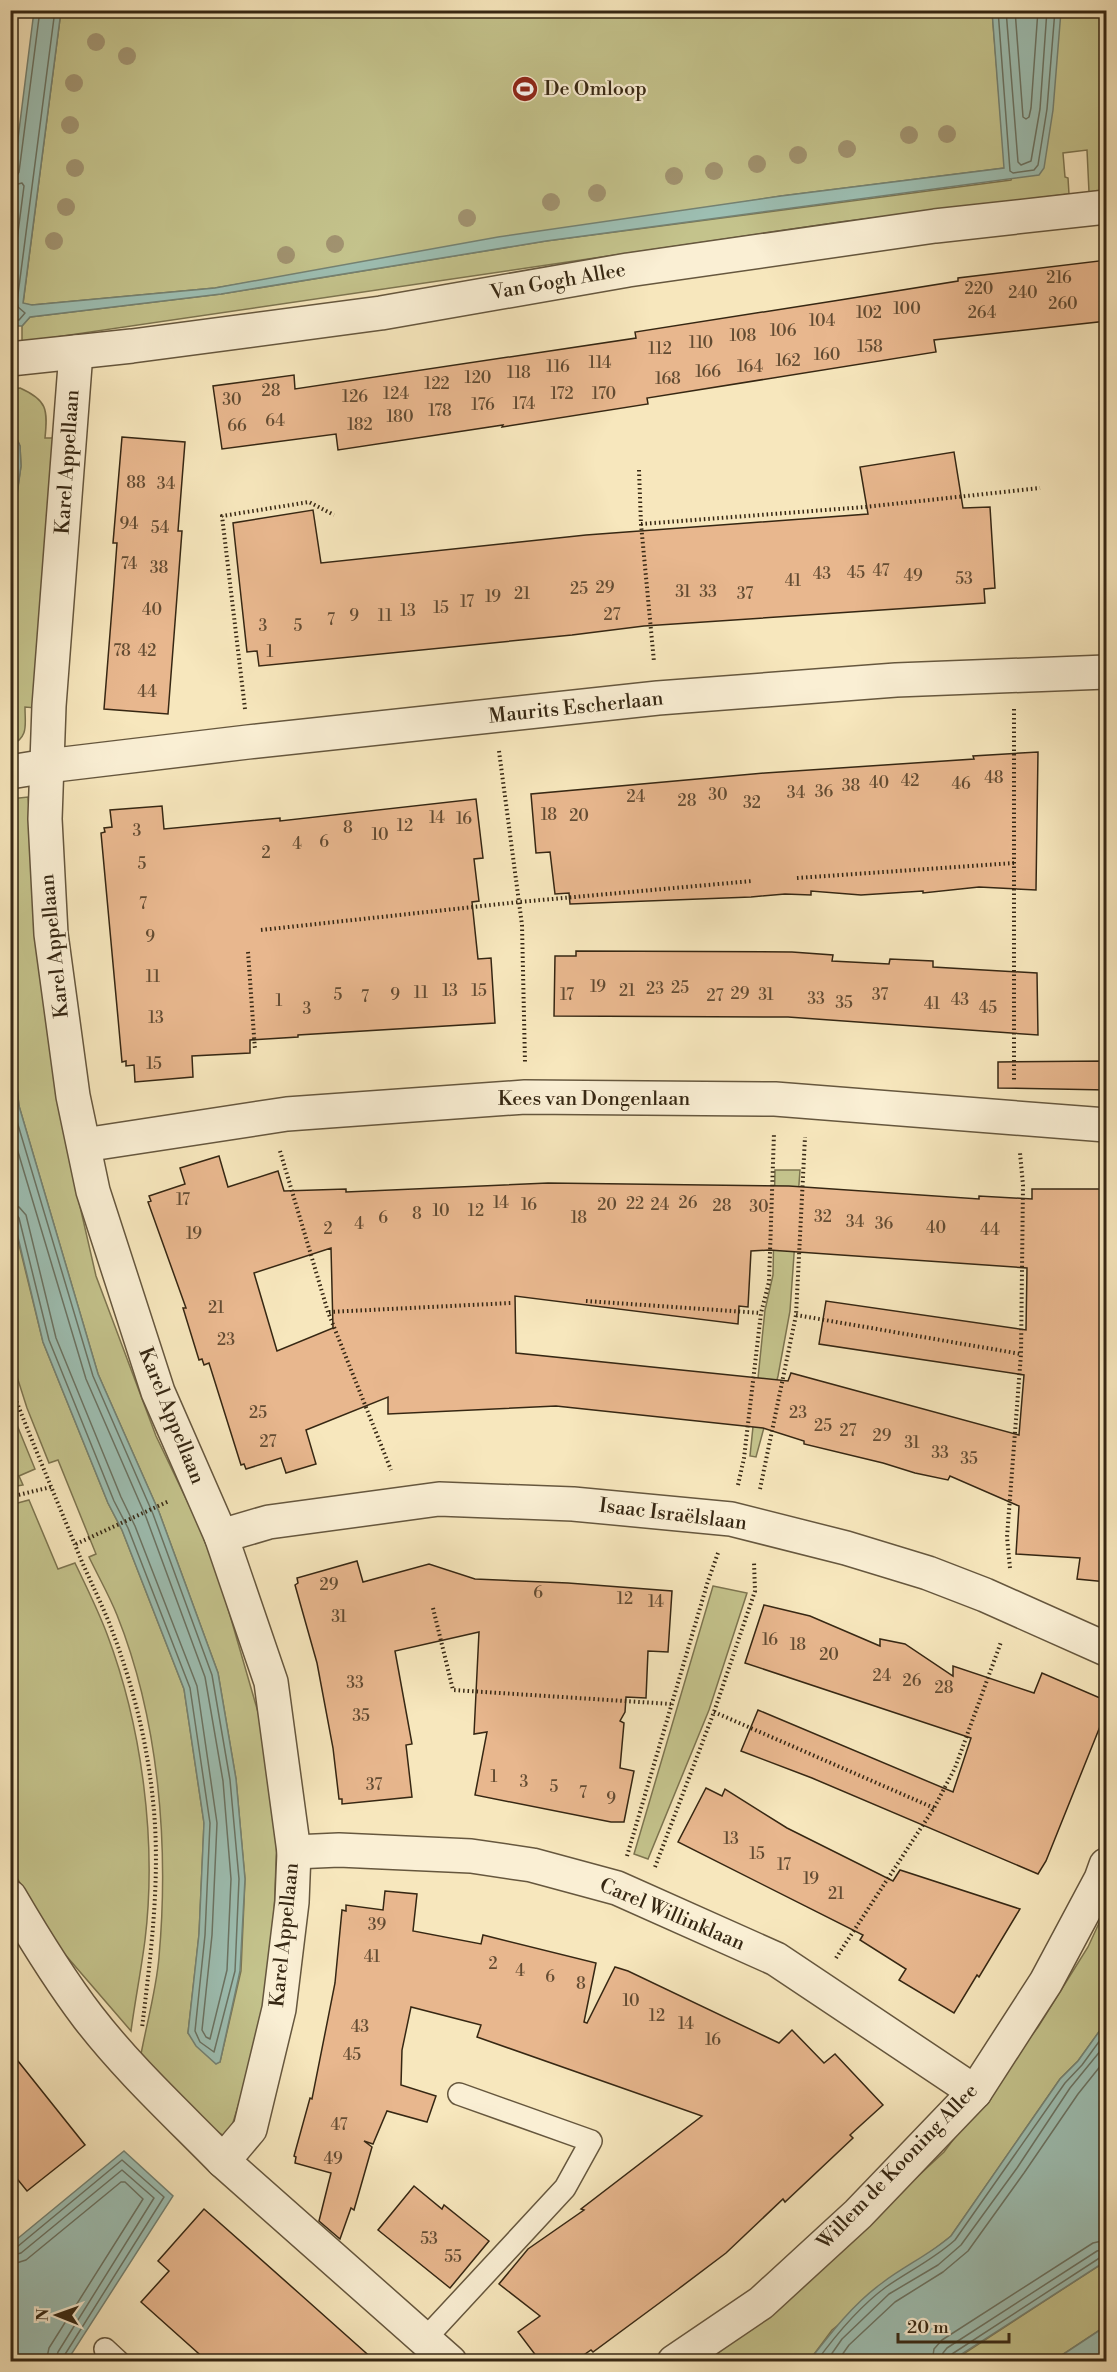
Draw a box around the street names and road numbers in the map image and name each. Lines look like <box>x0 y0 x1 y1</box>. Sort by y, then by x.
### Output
street label: Van Gogh Allee <box>487 258 628 306</box>
street label: Karel Appellaan <box>50 389 86 535</box>
street label: Maurits Escherlaan <box>487 686 665 730</box>
street label: Karel Appellaan <box>35 872 75 1019</box>
street label: Kees van Dongenlaan <box>498 1087 690 1112</box>
street label: Karel Appellaan <box>132 1344 210 1488</box>
street label: Isaac Israëlslaan <box>598 1494 748 1536</box>
street label: Karel Appellaan <box>265 1861 305 2008</box>
street label: Carel Willinklaan <box>596 1873 748 1957</box>
street label: Willem de Kooning Allee <box>812 2079 984 2256</box>

